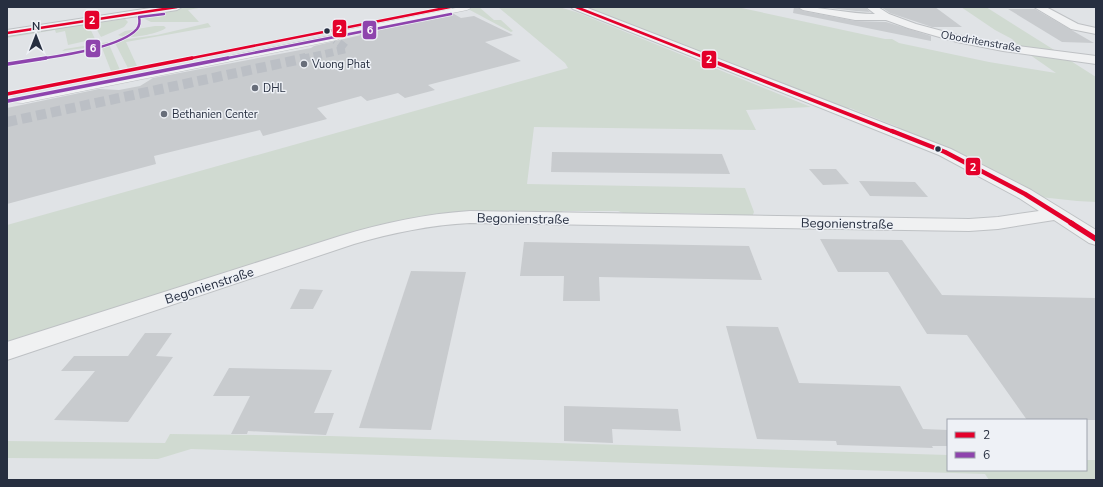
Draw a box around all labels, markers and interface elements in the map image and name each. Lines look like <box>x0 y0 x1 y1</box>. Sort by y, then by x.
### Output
line badge: 2 <box>84 10 100 30</box>
text: 2 <box>89 13 96 28</box>
north arrow <box>16 16 56 56</box>
text: N <box>32 19 40 34</box>
line badge: 2 <box>332 19 347 38</box>
line badge: 6 <box>362 20 377 40</box>
text: 2 <box>336 22 343 37</box>
text: 6 <box>367 23 374 38</box>
unlabelled marker <box>322 26 332 36</box>
street label: Obodritenstraße <box>940 27 1022 56</box>
line badge: 6 <box>85 39 101 58</box>
text: 6 <box>90 41 97 56</box>
line badge: 2 <box>701 50 717 69</box>
text: 2 <box>706 52 713 67</box>
place label: Vuong Phat <box>311 57 370 72</box>
marker: Vuong Phat <box>299 59 309 69</box>
place label: DHL <box>263 81 286 96</box>
marker: DHL <box>250 83 260 93</box>
place label: Bethanien Center <box>172 107 258 122</box>
marker: Bethanien Center <box>159 109 169 119</box>
unlabelled marker <box>933 144 943 154</box>
line badge: 2 <box>965 157 981 176</box>
text: 2 <box>970 160 977 175</box>
street label: Begonienstraße <box>477 209 569 229</box>
street label: Begonienstraße <box>801 214 893 234</box>
street label: Begonienstraße <box>163 263 256 309</box>
legend <box>947 419 1087 471</box>
text: 2 <box>983 427 990 443</box>
text: 6 <box>983 447 990 463</box>

